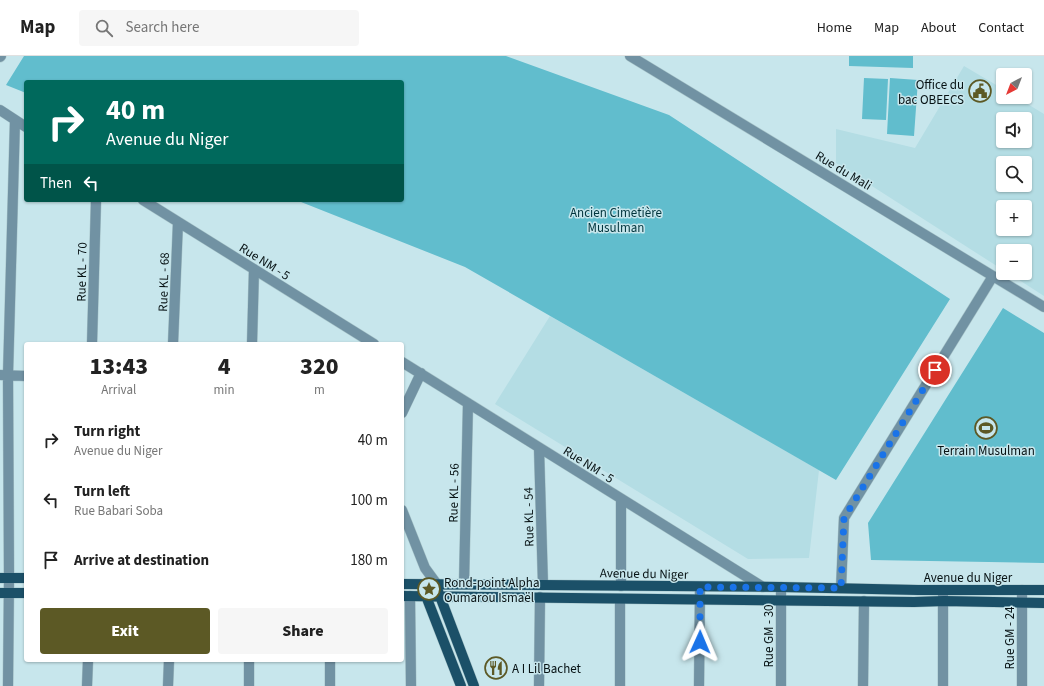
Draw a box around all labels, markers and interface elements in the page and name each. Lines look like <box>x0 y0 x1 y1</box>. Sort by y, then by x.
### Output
search box <box>79 10 359 46</box>
text: Map <box>20 14 55 41</box>
icon: search <box>93 17 115 39</box>
text: Search here <box>125 17 199 38</box>
text: Home <box>817 18 852 38</box>
text: Map <box>874 18 899 38</box>
text: About <box>921 18 956 38</box>
text: Contact <box>978 18 1024 38</box>
north arrow <box>996 68 1032 104</box>
map controls <box>996 68 1032 280</box>
place label: Office du bac OBEECS <box>898 76 964 109</box>
public building icon: Office du bac OBEECS <box>967 78 993 104</box>
text: 40 m <box>106 90 165 130</box>
icon: right <box>40 96 92 148</box>
button: sound <box>996 112 1032 148</box>
text: Avenue du Niger <box>106 127 229 152</box>
street label: Rue du Mali <box>812 147 875 195</box>
button: search <box>996 156 1032 192</box>
icon: left <box>80 172 102 194</box>
text: Then <box>40 173 72 194</box>
button: + <box>996 200 1032 236</box>
park label: Ancien Cimetière Musulman <box>570 204 662 237</box>
street label: Rue NM - 5 <box>235 239 293 285</box>
street label: Rue KL - 70 <box>72 242 92 302</box>
button: − <box>996 244 1032 280</box>
street label: Rue KL - 68 <box>154 252 174 312</box>
text: 13:43 <box>89 349 148 384</box>
text: 4 <box>218 349 231 384</box>
text: 320 <box>300 349 339 384</box>
pin <box>918 353 952 387</box>
icon: arrive <box>924 359 946 381</box>
text: Arrival <box>101 381 136 399</box>
text: min <box>214 381 235 399</box>
text: m <box>314 381 325 399</box>
sports icon: Terrain Musulman <box>973 415 999 441</box>
text: Turn right <box>74 421 140 442</box>
icon: right <box>40 429 62 451</box>
text: 40 m <box>358 430 388 451</box>
text: Avenue du Niger <box>74 442 163 460</box>
street label: Rue NM - 5 <box>559 442 617 488</box>
place label: Terrain Musulman <box>937 442 1035 460</box>
street label: Rue KL - 56 <box>444 463 464 523</box>
text: Turn left <box>74 481 130 502</box>
street label: Rue KL - 54 <box>519 487 539 547</box>
icon: left <box>40 489 62 511</box>
text: 100 m <box>350 490 388 511</box>
text: Rue Babari Soba <box>74 502 163 520</box>
icon: arrive <box>40 549 62 571</box>
text: Arrive at destination <box>74 550 209 571</box>
text: 180 m <box>350 550 388 571</box>
street label: Avenue du Niger <box>600 564 689 584</box>
street label: Avenue du Niger <box>924 569 1013 587</box>
place label: Rond-point Alpha Oumarou Ismaël <box>444 574 539 607</box>
place icon: Rond-point Alpha Oumarou Ismaël <box>416 576 442 602</box>
street label: Rue GM - 30 <box>760 604 778 668</box>
street label: Rue GM - 24 <box>1001 606 1019 670</box>
button: Exit <box>40 608 210 654</box>
button: Share <box>218 608 388 654</box>
position arrow <box>679 621 721 663</box>
restaurant icon: A I Lil Bachet <box>483 655 509 681</box>
place label: A I Lil Bachet <box>512 660 582 678</box>

